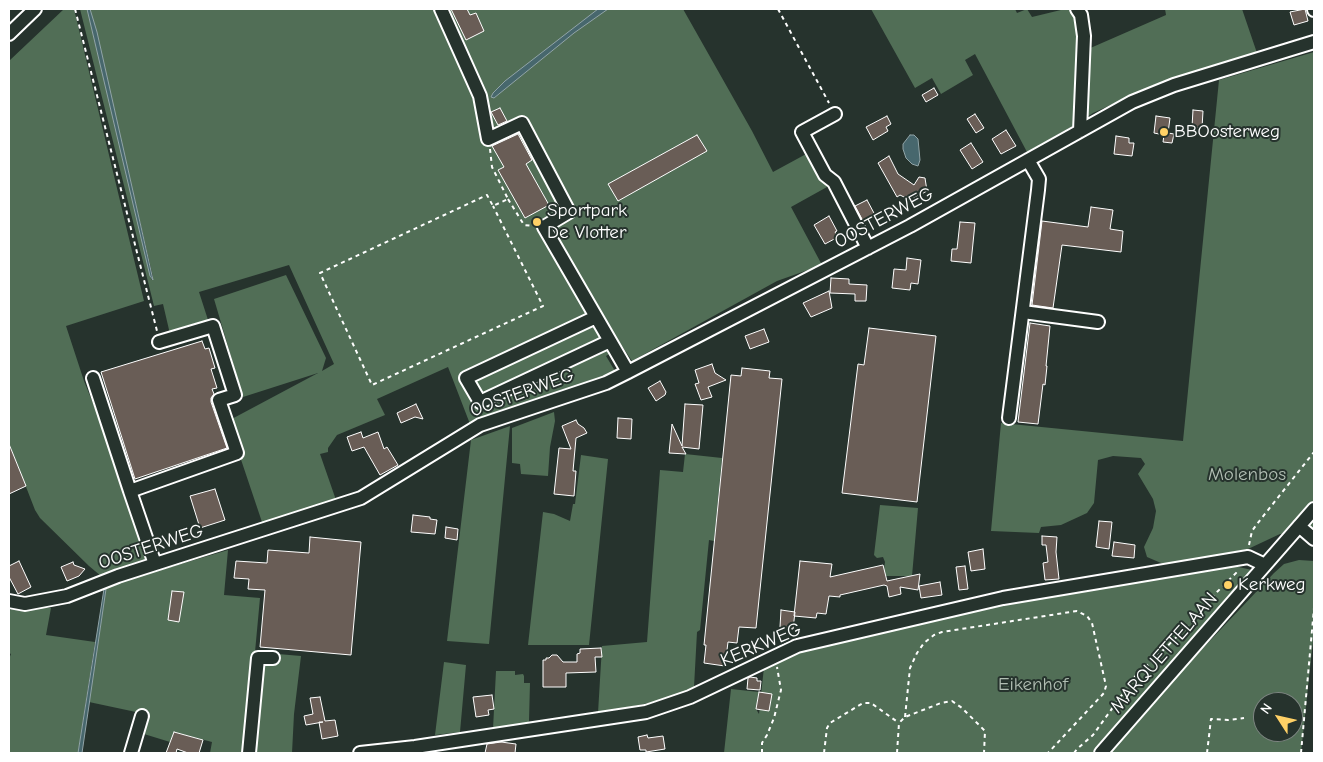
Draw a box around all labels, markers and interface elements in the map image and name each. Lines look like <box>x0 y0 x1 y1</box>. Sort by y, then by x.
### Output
place label: BBOosterweg <box>1174 121 1280 143</box>
marker: BBOosterweg <box>1158 126 1170 138</box>
street label: OOSTERWEG <box>831 182 937 254</box>
place label: Sportpark De Vlotter <box>547 200 627 244</box>
marker: Sportpark De Vlotter <box>531 216 543 228</box>
street label: OOSTERWEG <box>467 364 577 422</box>
park label: Molenbos <box>1208 464 1286 486</box>
street label: OOSTERWEG <box>96 519 206 575</box>
place label: Kerkweg <box>1238 574 1306 596</box>
marker: Kerkweg <box>1222 579 1234 591</box>
street label: MARQUETTELAAN <box>1106 588 1222 718</box>
street label: KERKWEG <box>717 618 805 672</box>
park label: Eikenhof <box>998 674 1068 696</box>
north arrow <box>1253 692 1303 742</box>
text: N <box>1257 700 1276 717</box>

